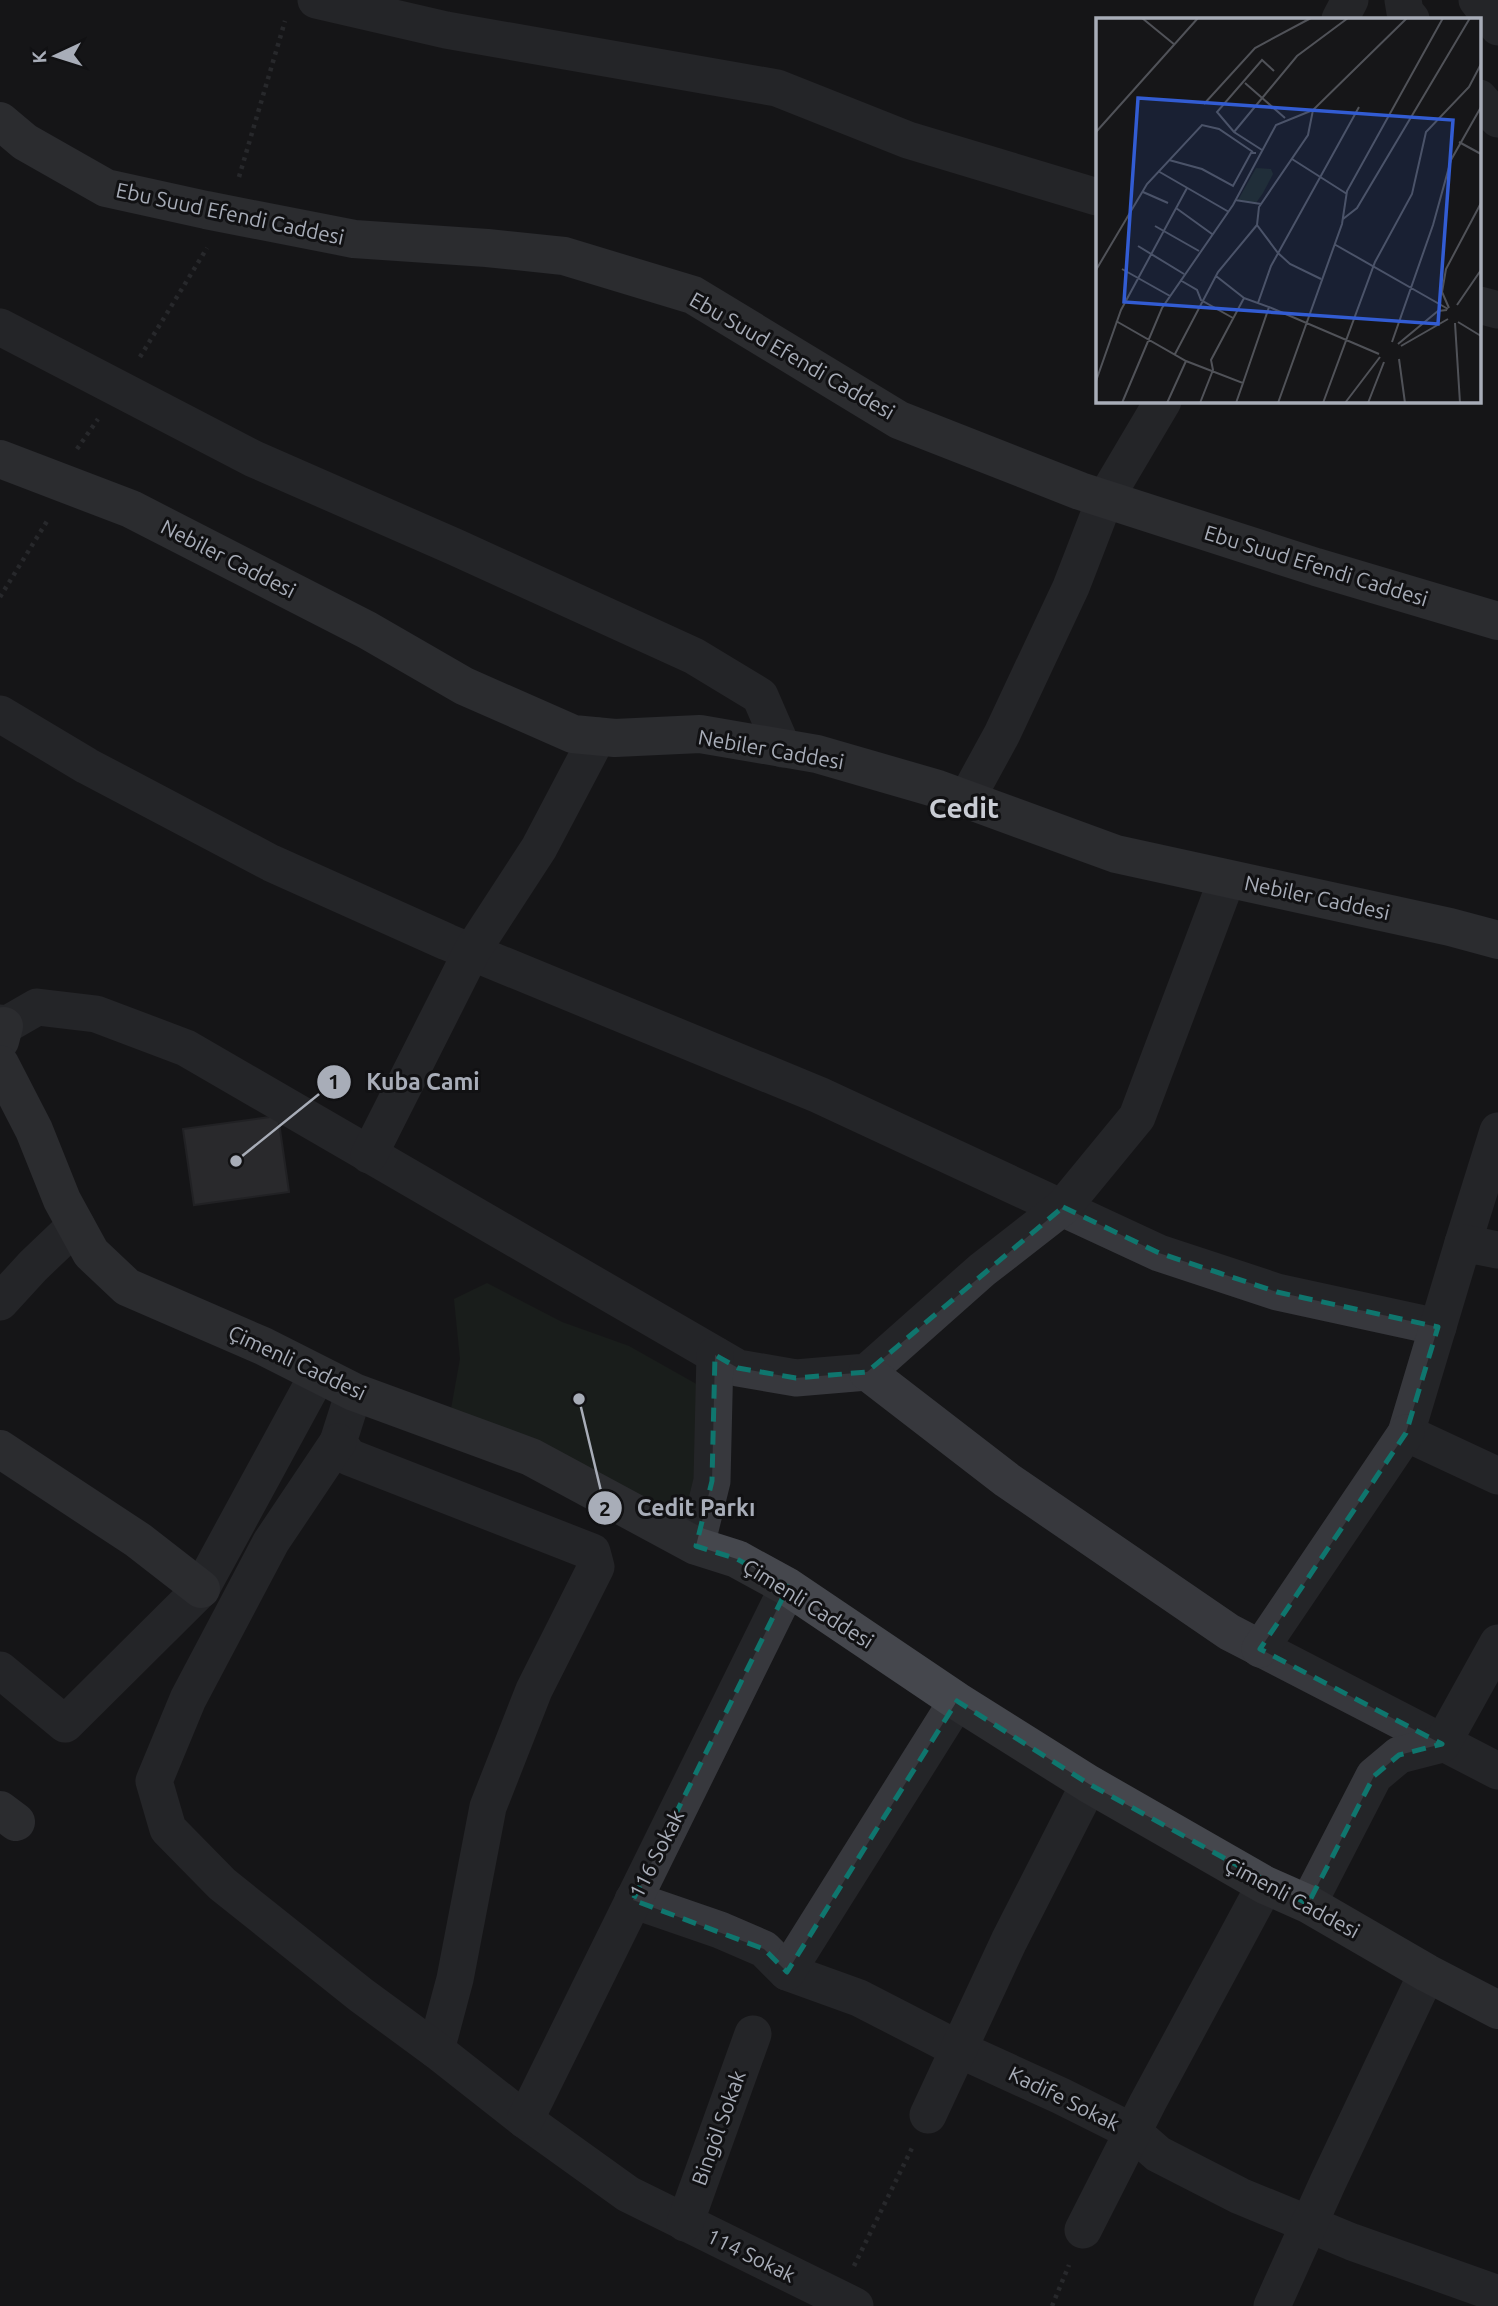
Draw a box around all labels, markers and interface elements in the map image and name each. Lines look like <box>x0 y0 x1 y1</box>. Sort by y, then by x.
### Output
inset map <box>1096 18 1480 402</box>
north arrow <box>21 21 91 91</box>
text: K <box>28 50 50 64</box>
street label: Ebu Suud Efendi Caddesi <box>114 177 346 249</box>
street label: Ebu Suud Efendi Caddesi <box>686 287 899 424</box>
street label: Nebiler Caddesi <box>157 514 300 602</box>
street label: Ebu Suud Efendi Caddesi <box>1202 520 1431 611</box>
street label: Nebiler Caddesi <box>696 724 846 774</box>
district label: Cedit <box>929 792 999 823</box>
street label: Nebiler Caddesi <box>1242 870 1392 924</box>
callout: Kuba Cami <box>317 1060 493 1104</box>
text: 1 <box>328 1069 340 1093</box>
text: Kuba Cami <box>366 1069 480 1094</box>
street label: Çimenli Caddesi <box>225 1320 370 1404</box>
callout: Cedit Parkı <box>588 1486 769 1530</box>
text: Cedit Parkı <box>637 1495 755 1520</box>
text: 2 <box>599 1496 611 1520</box>
street label: Çimenli Caddesi <box>739 1553 878 1653</box>
street label: 116 Sokak <box>624 1805 689 1902</box>
street label: Çimenli Caddesi <box>1221 1852 1364 1943</box>
street label: Kadife Sokak <box>1005 2061 1124 2135</box>
street label: Bingöl Sokak <box>686 2067 750 2188</box>
street label: 114 Sokak <box>703 2223 800 2287</box>

